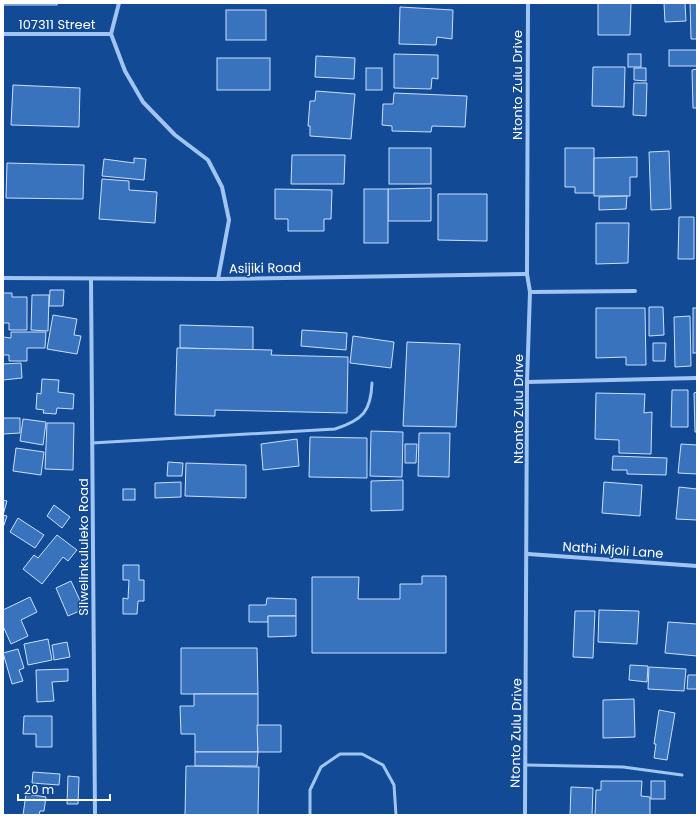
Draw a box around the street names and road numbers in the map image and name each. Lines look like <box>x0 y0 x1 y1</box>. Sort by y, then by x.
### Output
street label: 107311 Street <box>19 15 96 34</box>
street label: Ntonto Zulu Drive <box>508 30 527 140</box>
street label: Asijiki Road <box>229 258 301 278</box>
street label: Ntonto Zulu Drive <box>509 354 528 464</box>
street label: Silwelinkululeko Road <box>74 478 93 616</box>
street label: Nathi Mjoli Lane <box>562 537 664 563</box>
street label: Ntonto Zulu Drive <box>506 678 526 788</box>

